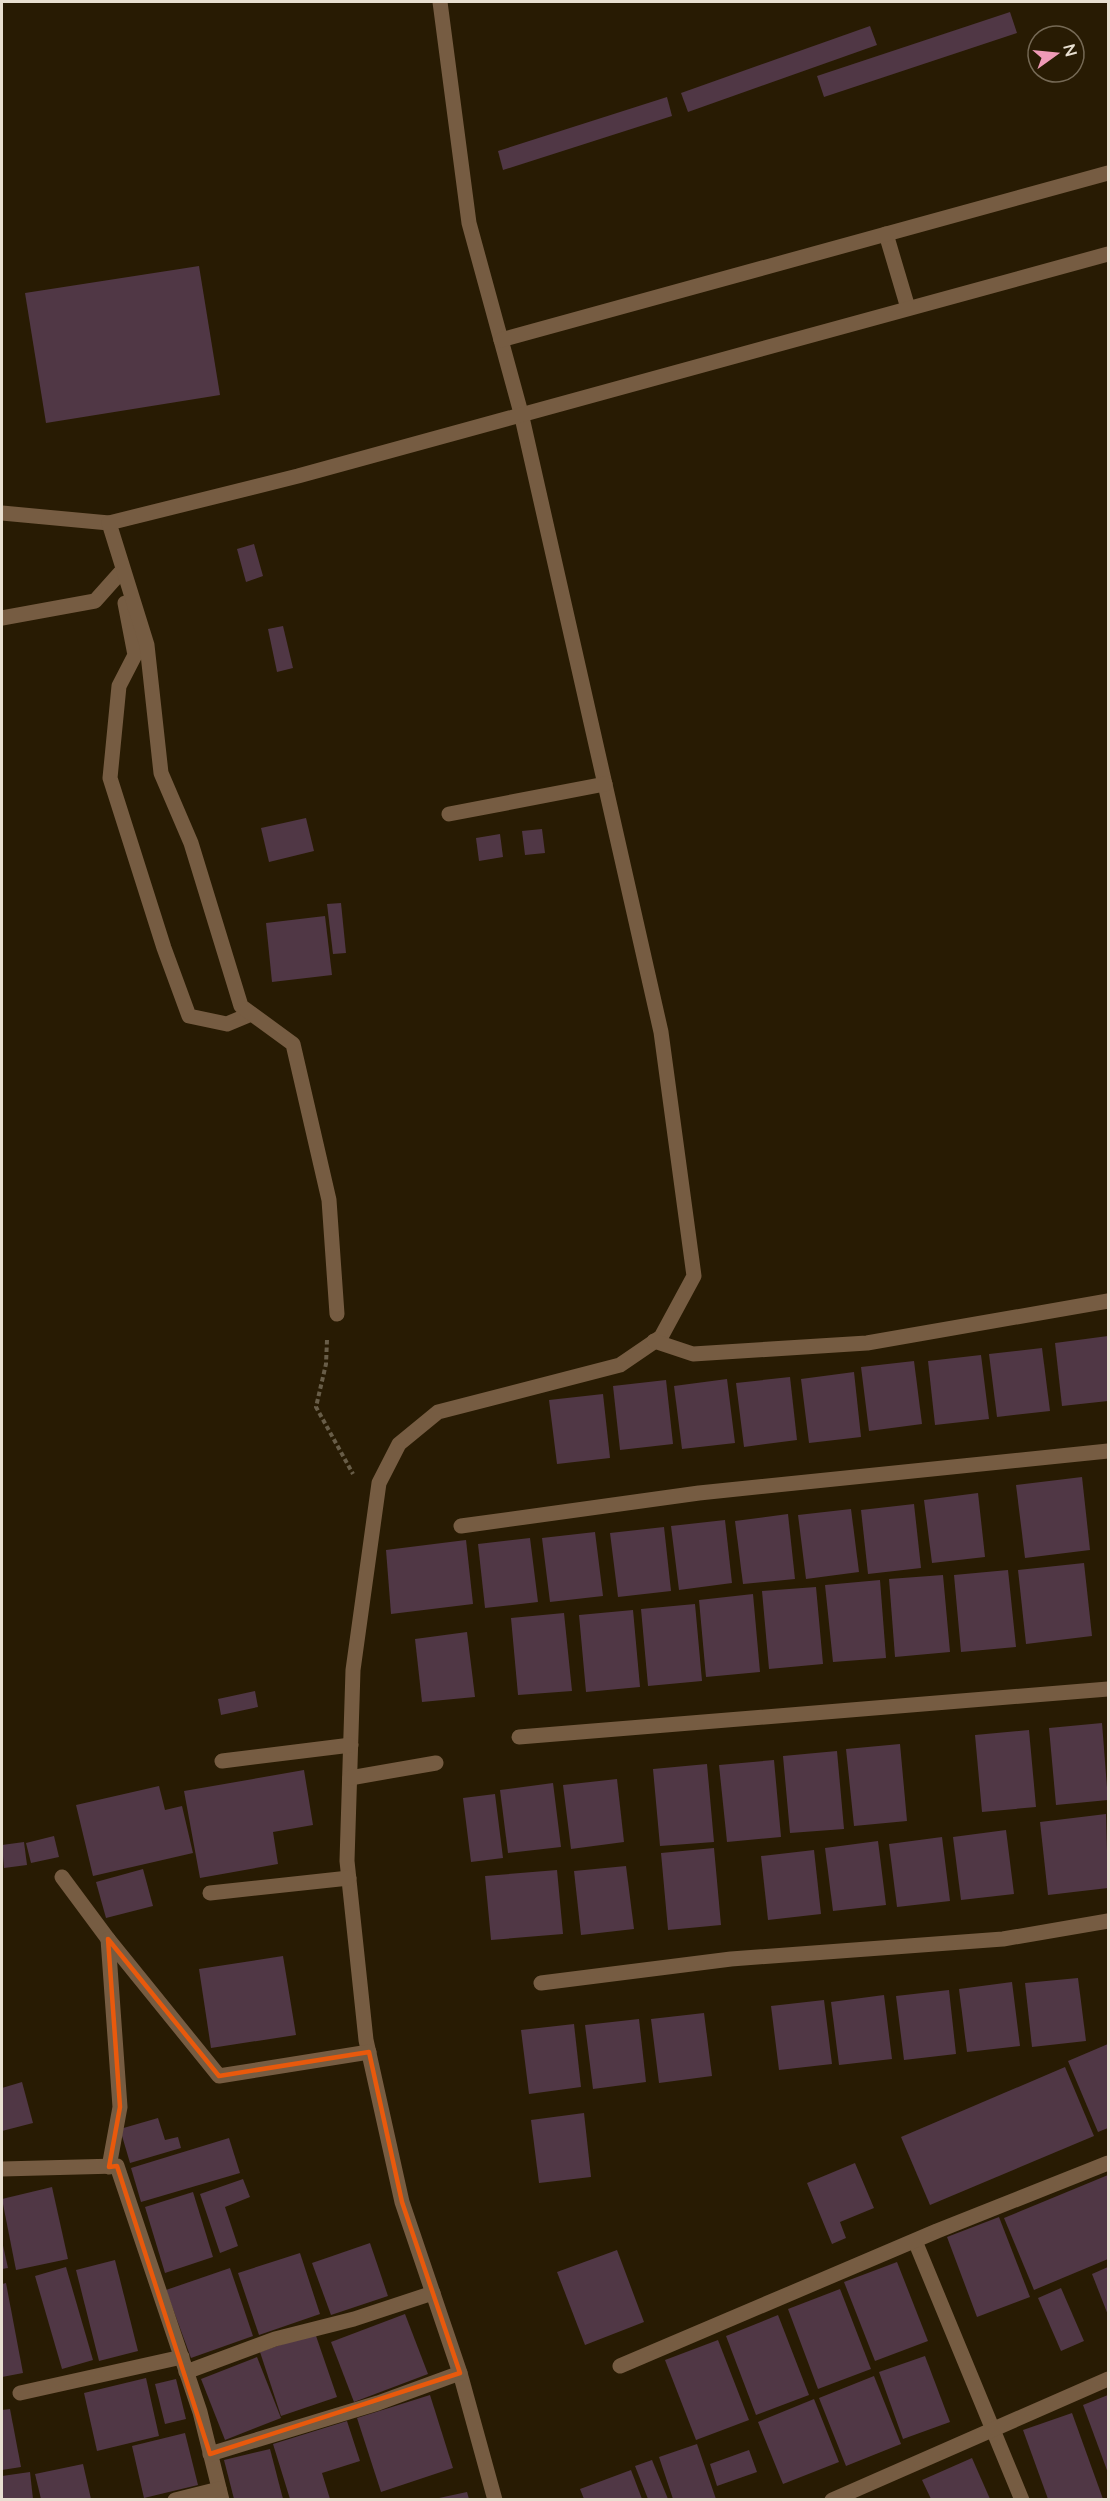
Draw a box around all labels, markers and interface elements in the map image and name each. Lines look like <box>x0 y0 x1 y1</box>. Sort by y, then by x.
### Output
north arrow <box>1026 24 1086 84</box>
text: N <box>1060 42 1082 58</box>

